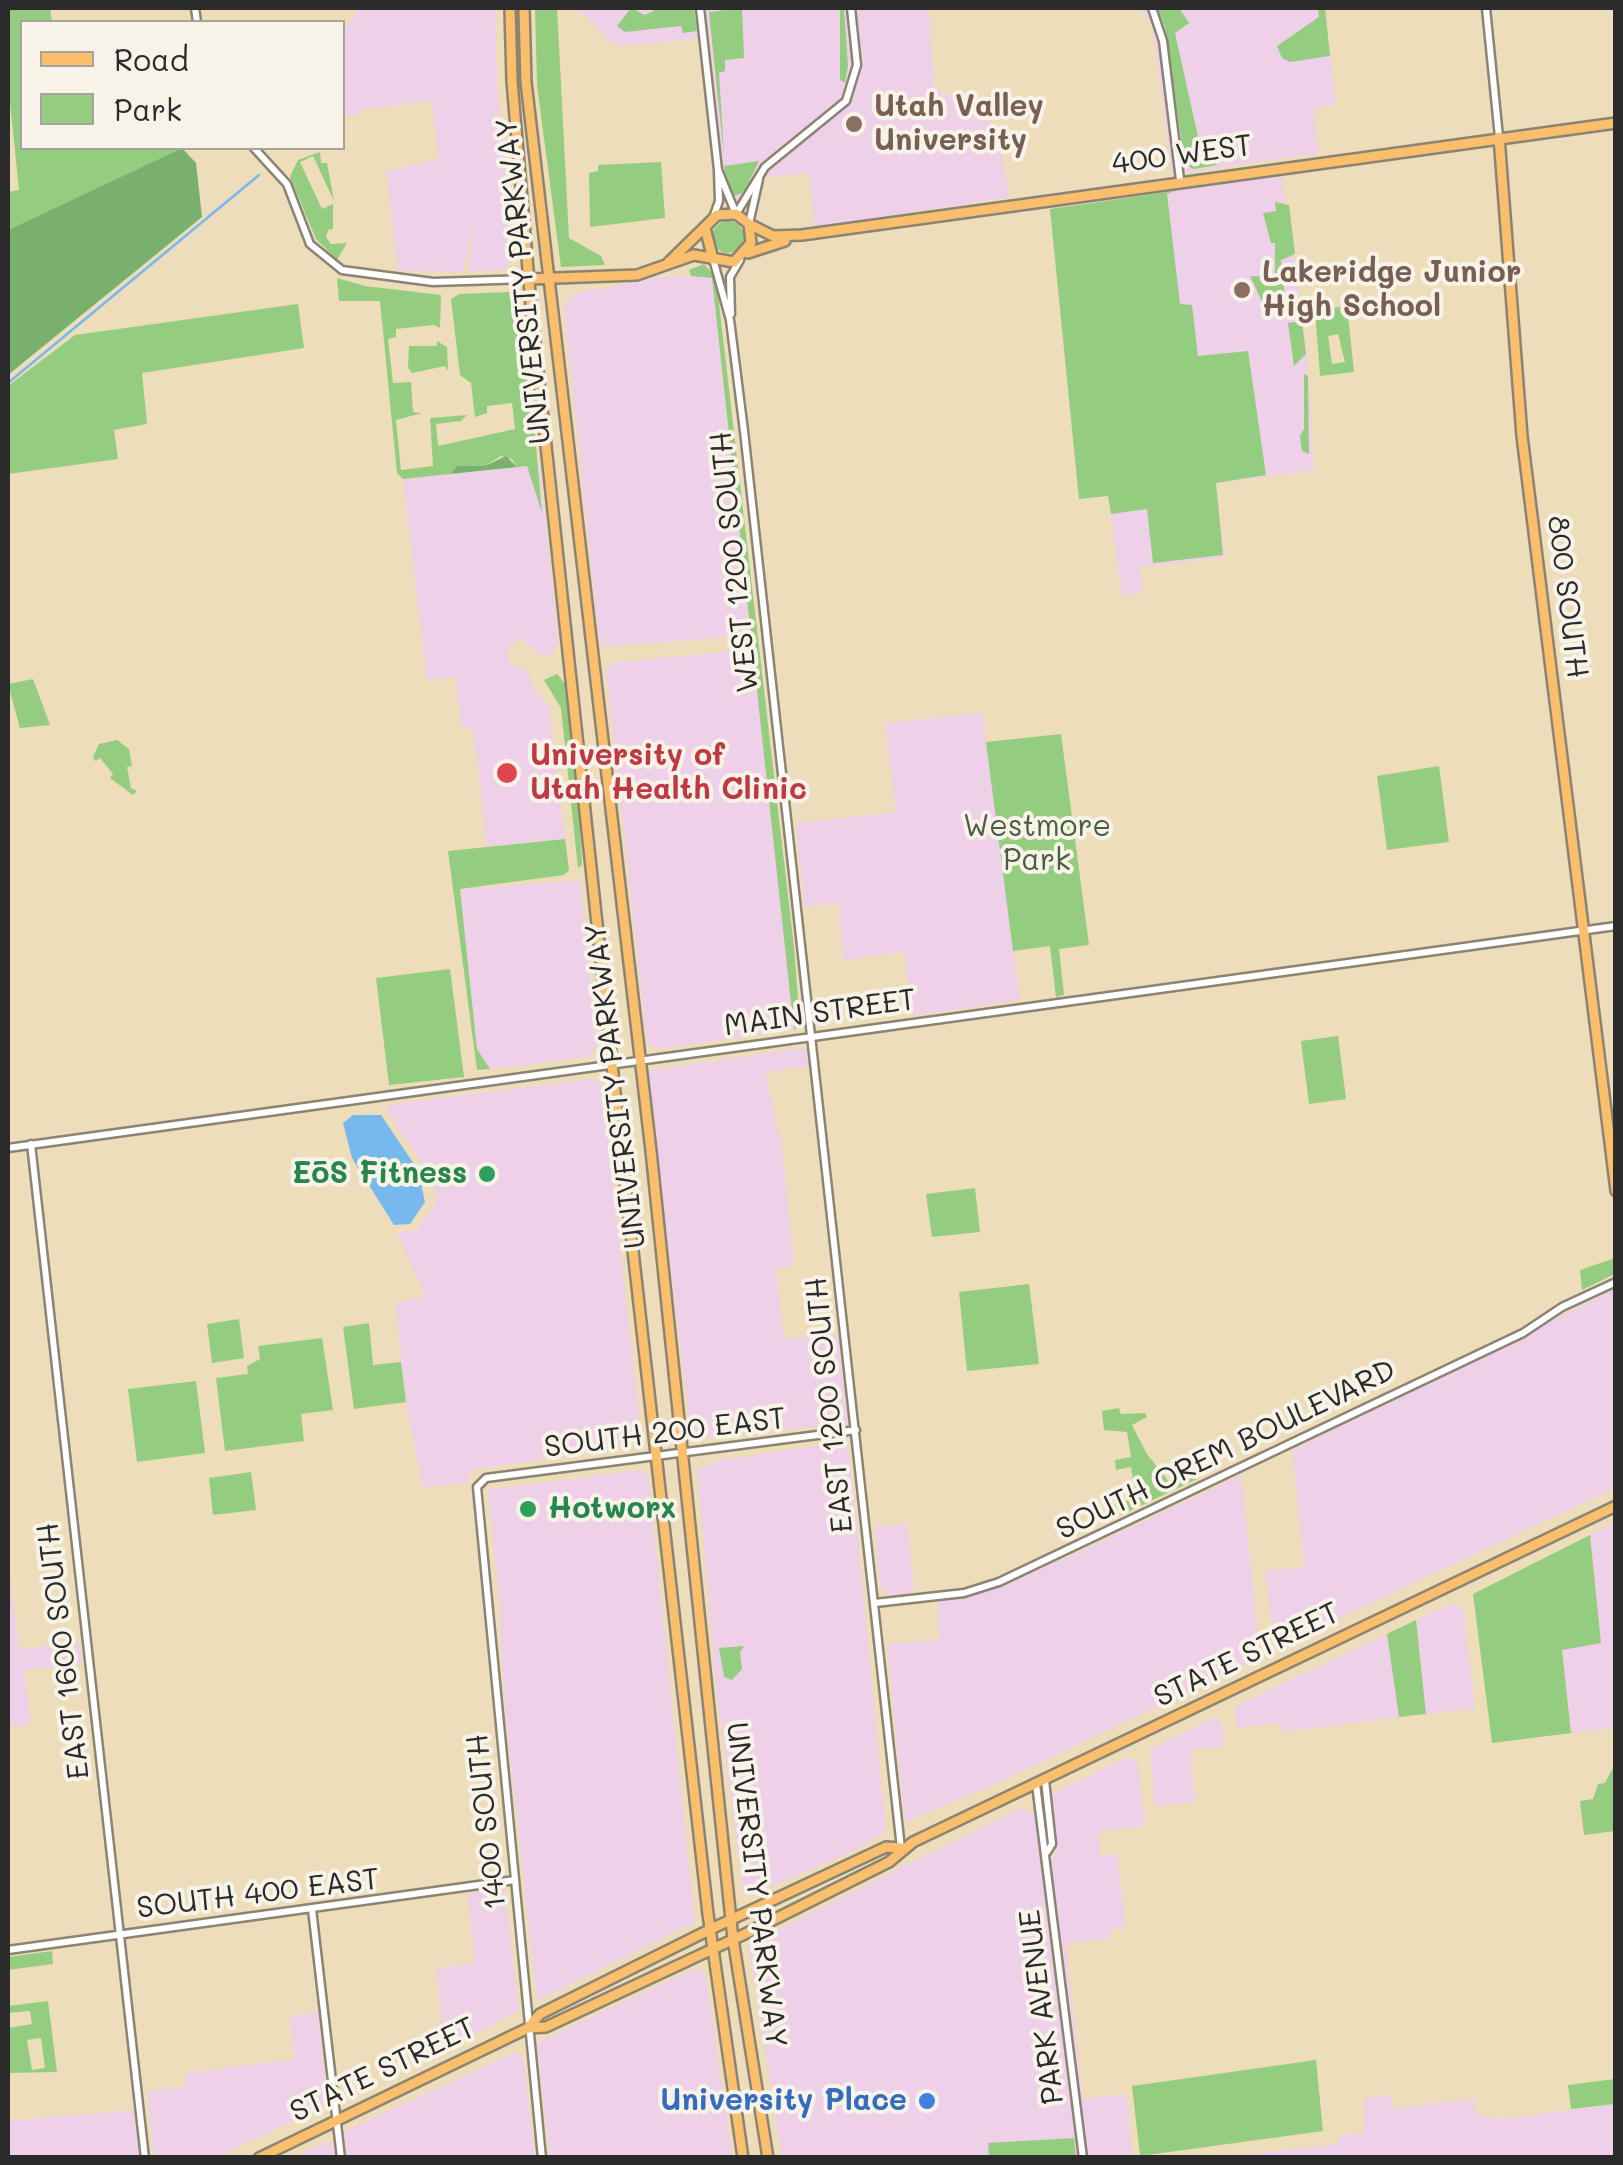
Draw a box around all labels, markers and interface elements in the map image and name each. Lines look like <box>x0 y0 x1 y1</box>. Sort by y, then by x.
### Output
legend <box>20 20 345 150</box>
text: Road <box>114 39 189 79</box>
text: Park <box>114 89 182 129</box>
place label: Utah Valley University <box>874 89 1044 160</box>
marker: Utah Valley University <box>843 113 865 135</box>
street label: UNIVERSITY PARKWAY <box>489 116 559 446</box>
street label: 400 WEST <box>1110 127 1254 183</box>
place label: Lakeridge Junior High School <box>1262 255 1521 326</box>
marker: Lakeridge Junior High School <box>1231 279 1253 301</box>
street label: WEST 1200 SOUTH <box>703 430 767 694</box>
street label: 800 SOUTH <box>1539 514 1595 680</box>
place label: University of Utah Health Clinic <box>530 738 807 808</box>
marker: University of Utah Health Clinic <box>494 760 520 786</box>
park label: Westmore Park <box>963 809 1111 880</box>
street label: UNIVERSITY PARKWAY <box>578 921 654 1251</box>
street label: MAIN STREET <box>722 982 918 1044</box>
place label: EōS Fitness <box>292 1156 467 1192</box>
marker: EōS Fitness <box>476 1163 498 1185</box>
street label: EAST 1200 SOUTH <box>799 1275 861 1535</box>
street label: SOUTH OREM BOULEVARD <box>1051 1352 1401 1548</box>
street label: SOUTH 200 EAST <box>542 1400 788 1466</box>
place label: Hotworx <box>548 1491 676 1527</box>
marker: Hotworx <box>517 1498 539 1520</box>
street label: EAST 1600 SOUTH <box>30 1521 98 1781</box>
street label: STATE STREET <box>1148 1595 1346 1715</box>
street label: UNIVERSITY PARKWAY <box>718 1720 794 2050</box>
street label: 1400 SOUTH <box>460 1732 514 1912</box>
street label: SOUTH 400 EAST <box>135 1861 381 1927</box>
street label: PARK AVENUE <box>1012 1908 1072 2106</box>
street label: STATE STREET <box>284 2010 482 2130</box>
place label: University Place <box>660 2083 907 2119</box>
marker: University Place <box>916 2090 938 2112</box>

